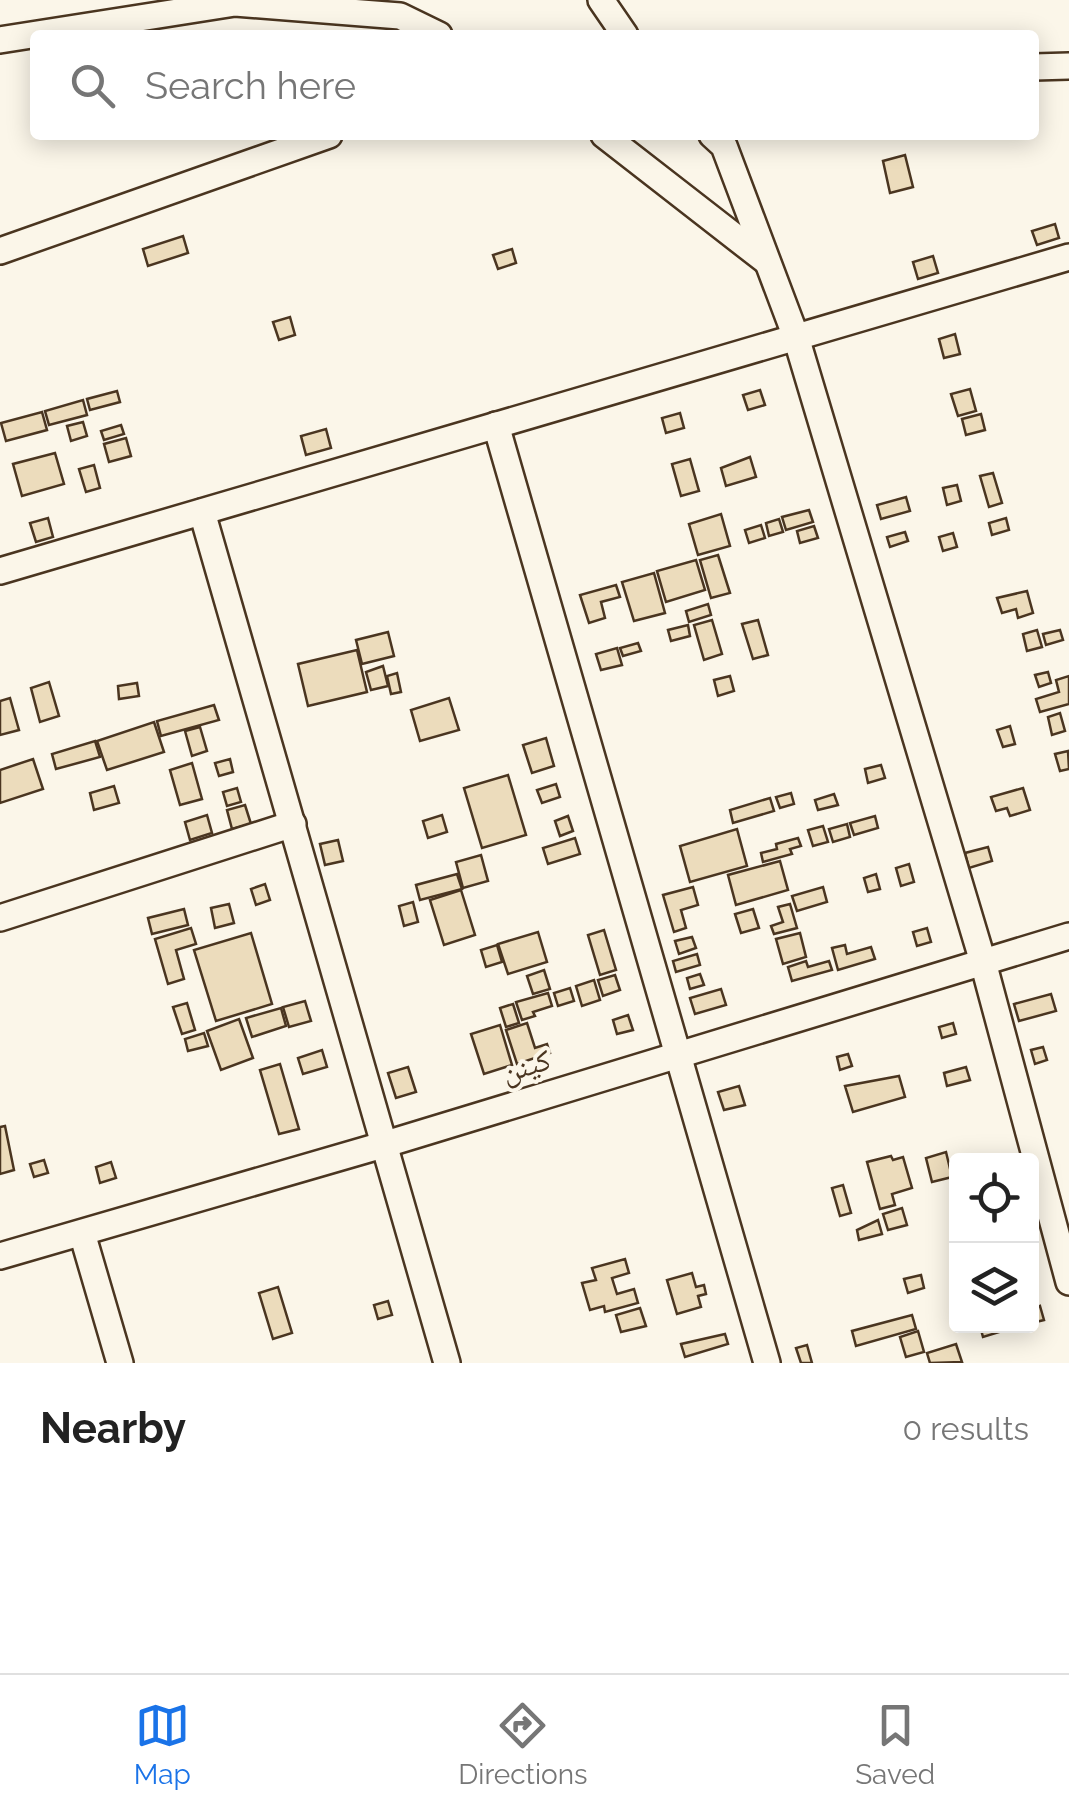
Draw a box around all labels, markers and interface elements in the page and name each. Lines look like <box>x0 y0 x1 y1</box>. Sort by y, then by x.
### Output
search box <box>30 30 1039 140</box>
icon: search <box>65 58 120 113</box>
text: Search here <box>145 63 356 108</box>
street label: كينن <box>497 1042 555 1090</box>
map controls <box>949 1153 1039 1333</box>
button: locate <box>949 1153 1039 1243</box>
button: layers <box>949 1243 1039 1333</box>
text: Nearby <box>40 1404 186 1453</box>
text: 0 results <box>902 1410 1029 1447</box>
tab: Map <box>134 1698 191 1791</box>
tab: Directions <box>458 1698 588 1791</box>
tab: Saved <box>855 1698 935 1791</box>

